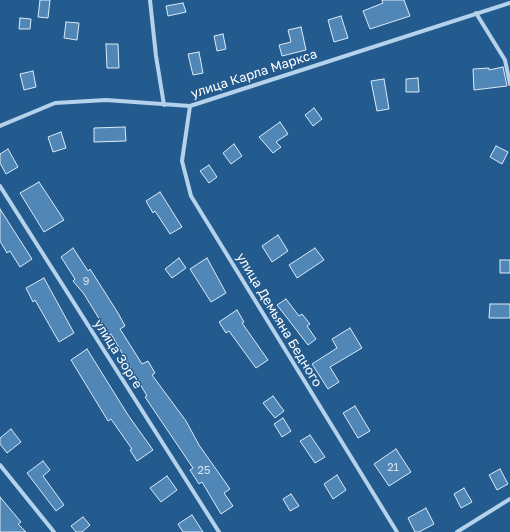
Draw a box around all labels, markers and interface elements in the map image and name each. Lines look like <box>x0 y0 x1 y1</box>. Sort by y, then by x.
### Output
street label: улица Карла Маркса <box>189 46 319 102</box>
street label: улица Демьяна Бедного <box>233 250 325 390</box>
house number: 9 <box>83 275 89 289</box>
street label: улица Зорге <box>90 316 146 392</box>
house number: 21 <box>387 461 399 475</box>
house number: 25 <box>198 464 210 478</box>

